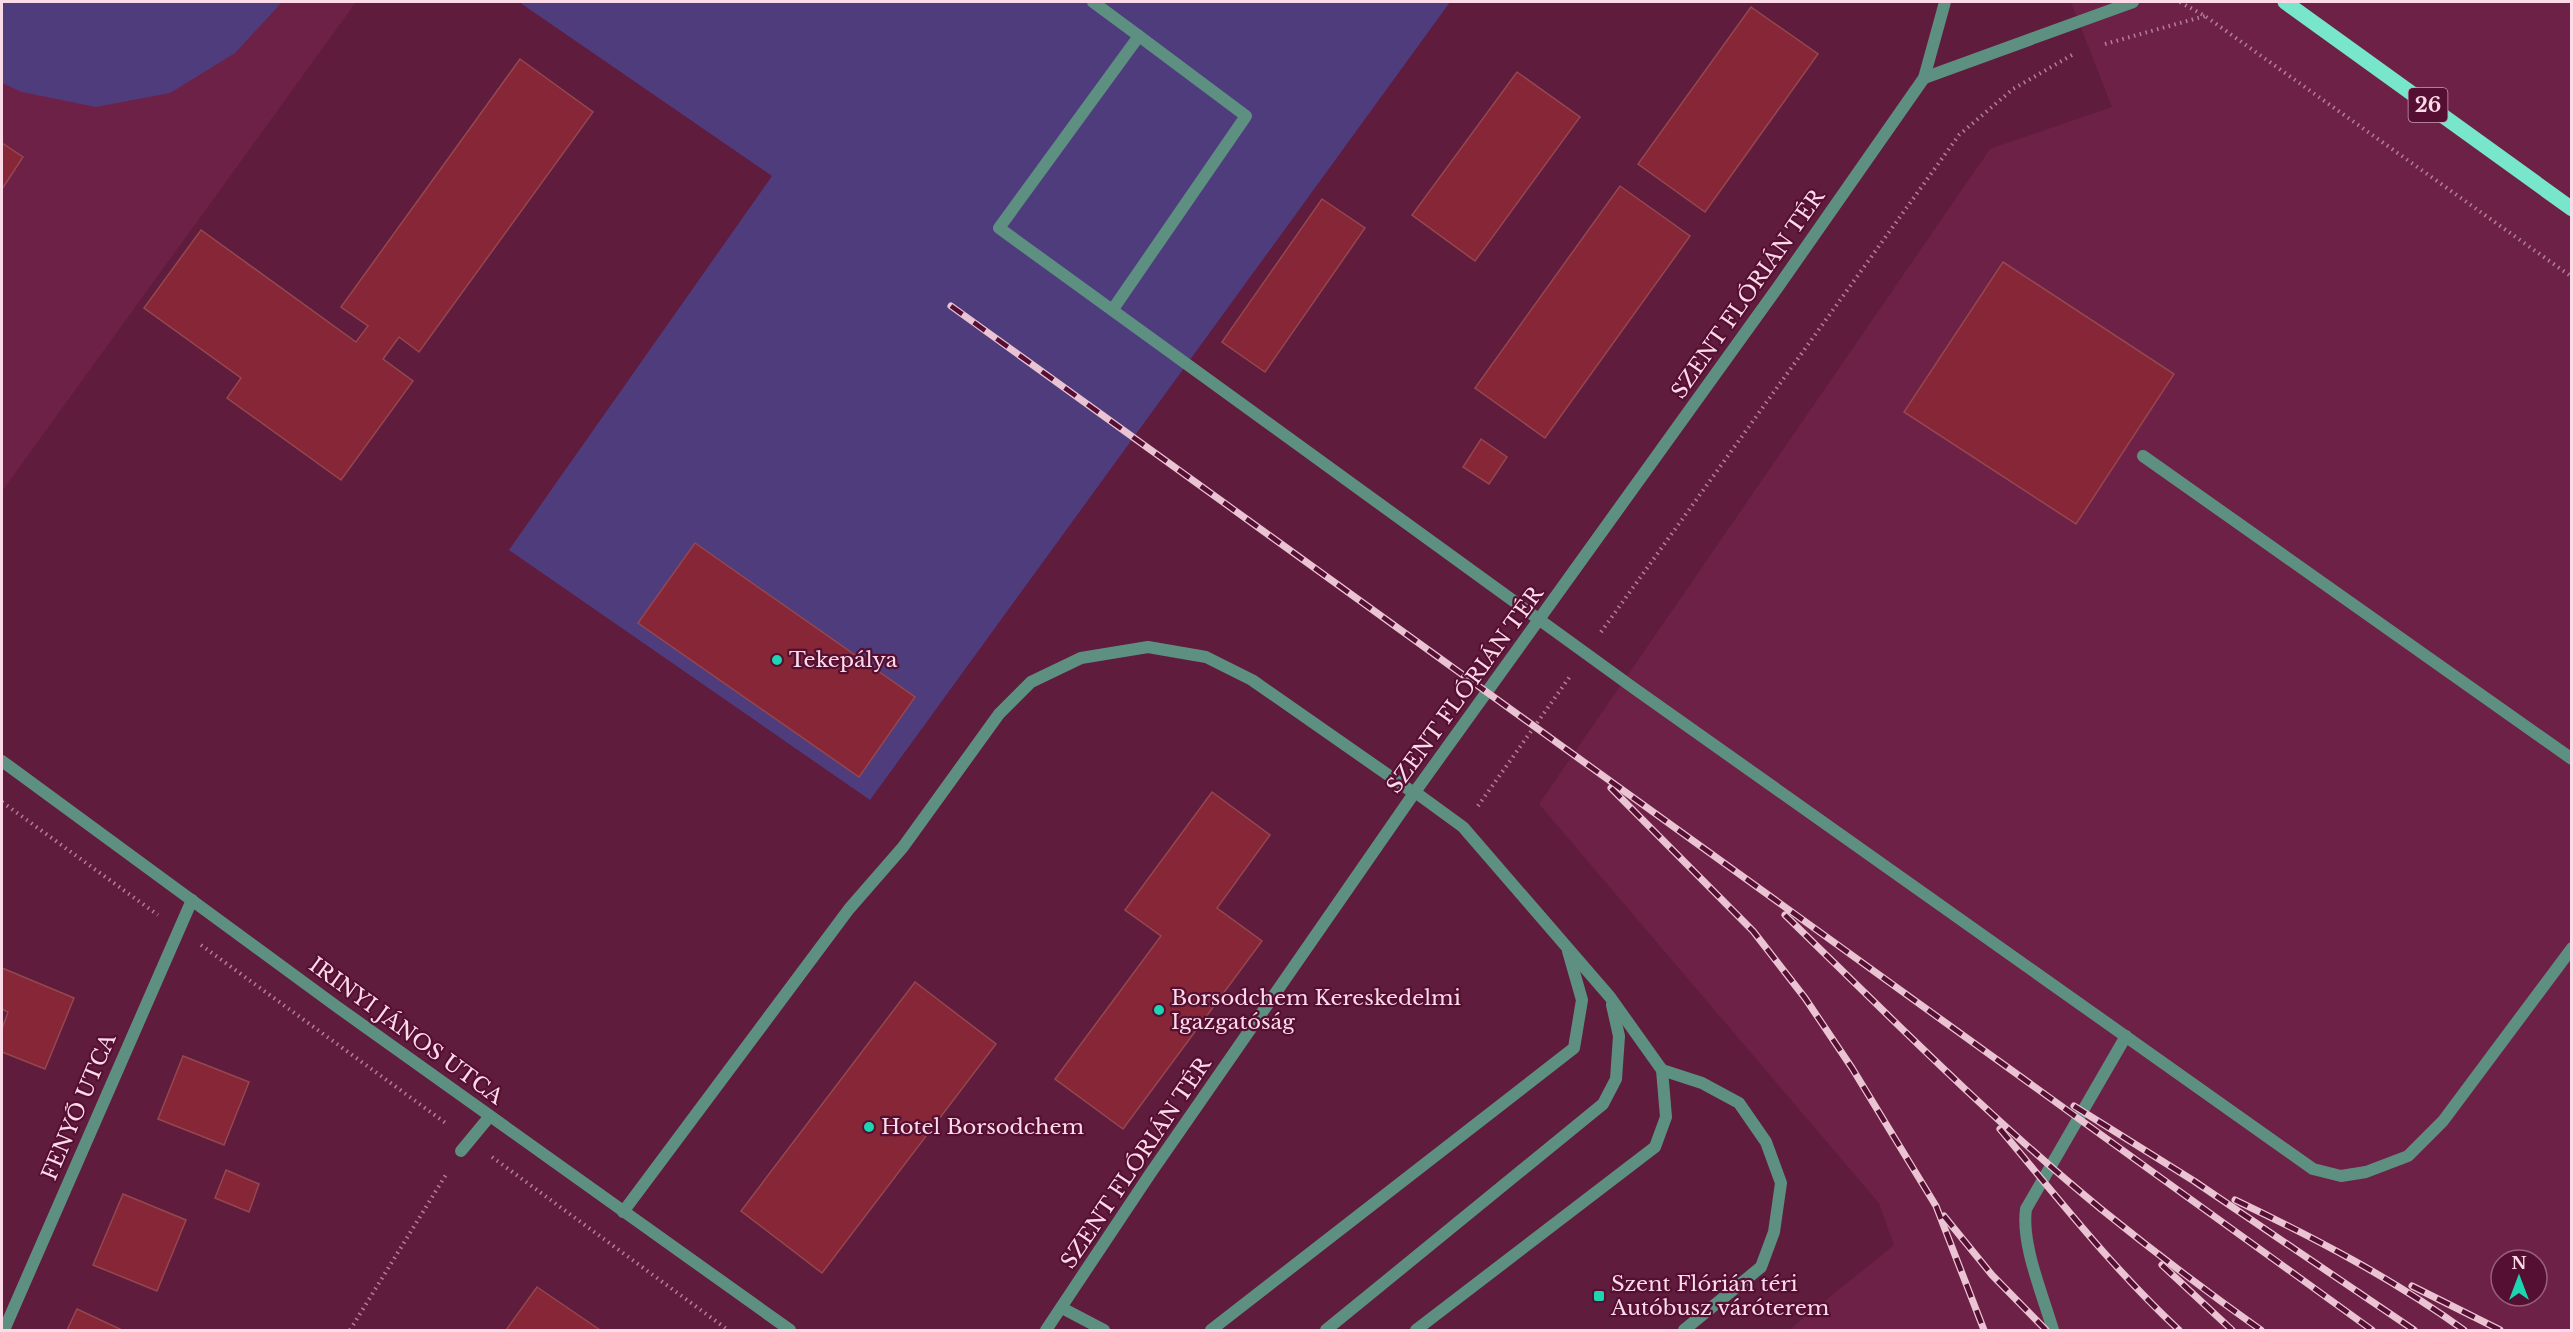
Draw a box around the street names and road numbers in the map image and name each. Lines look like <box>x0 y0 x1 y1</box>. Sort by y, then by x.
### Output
road number: 26 <box>2408 88 2448 122</box>
street label: SZENT FLÓRIÁN TÉR <box>1666 183 1831 404</box>
street label: SZENT FLÓRIÁN TÉR <box>1381 580 1550 799</box>
street label: IRINYI JÁNOS UTCA <box>304 952 509 1111</box>
street label: FENYŐ UTCA <box>36 1029 122 1184</box>
street label: SZENT FLÓRIÁN TÉR <box>1055 1051 1217 1274</box>

